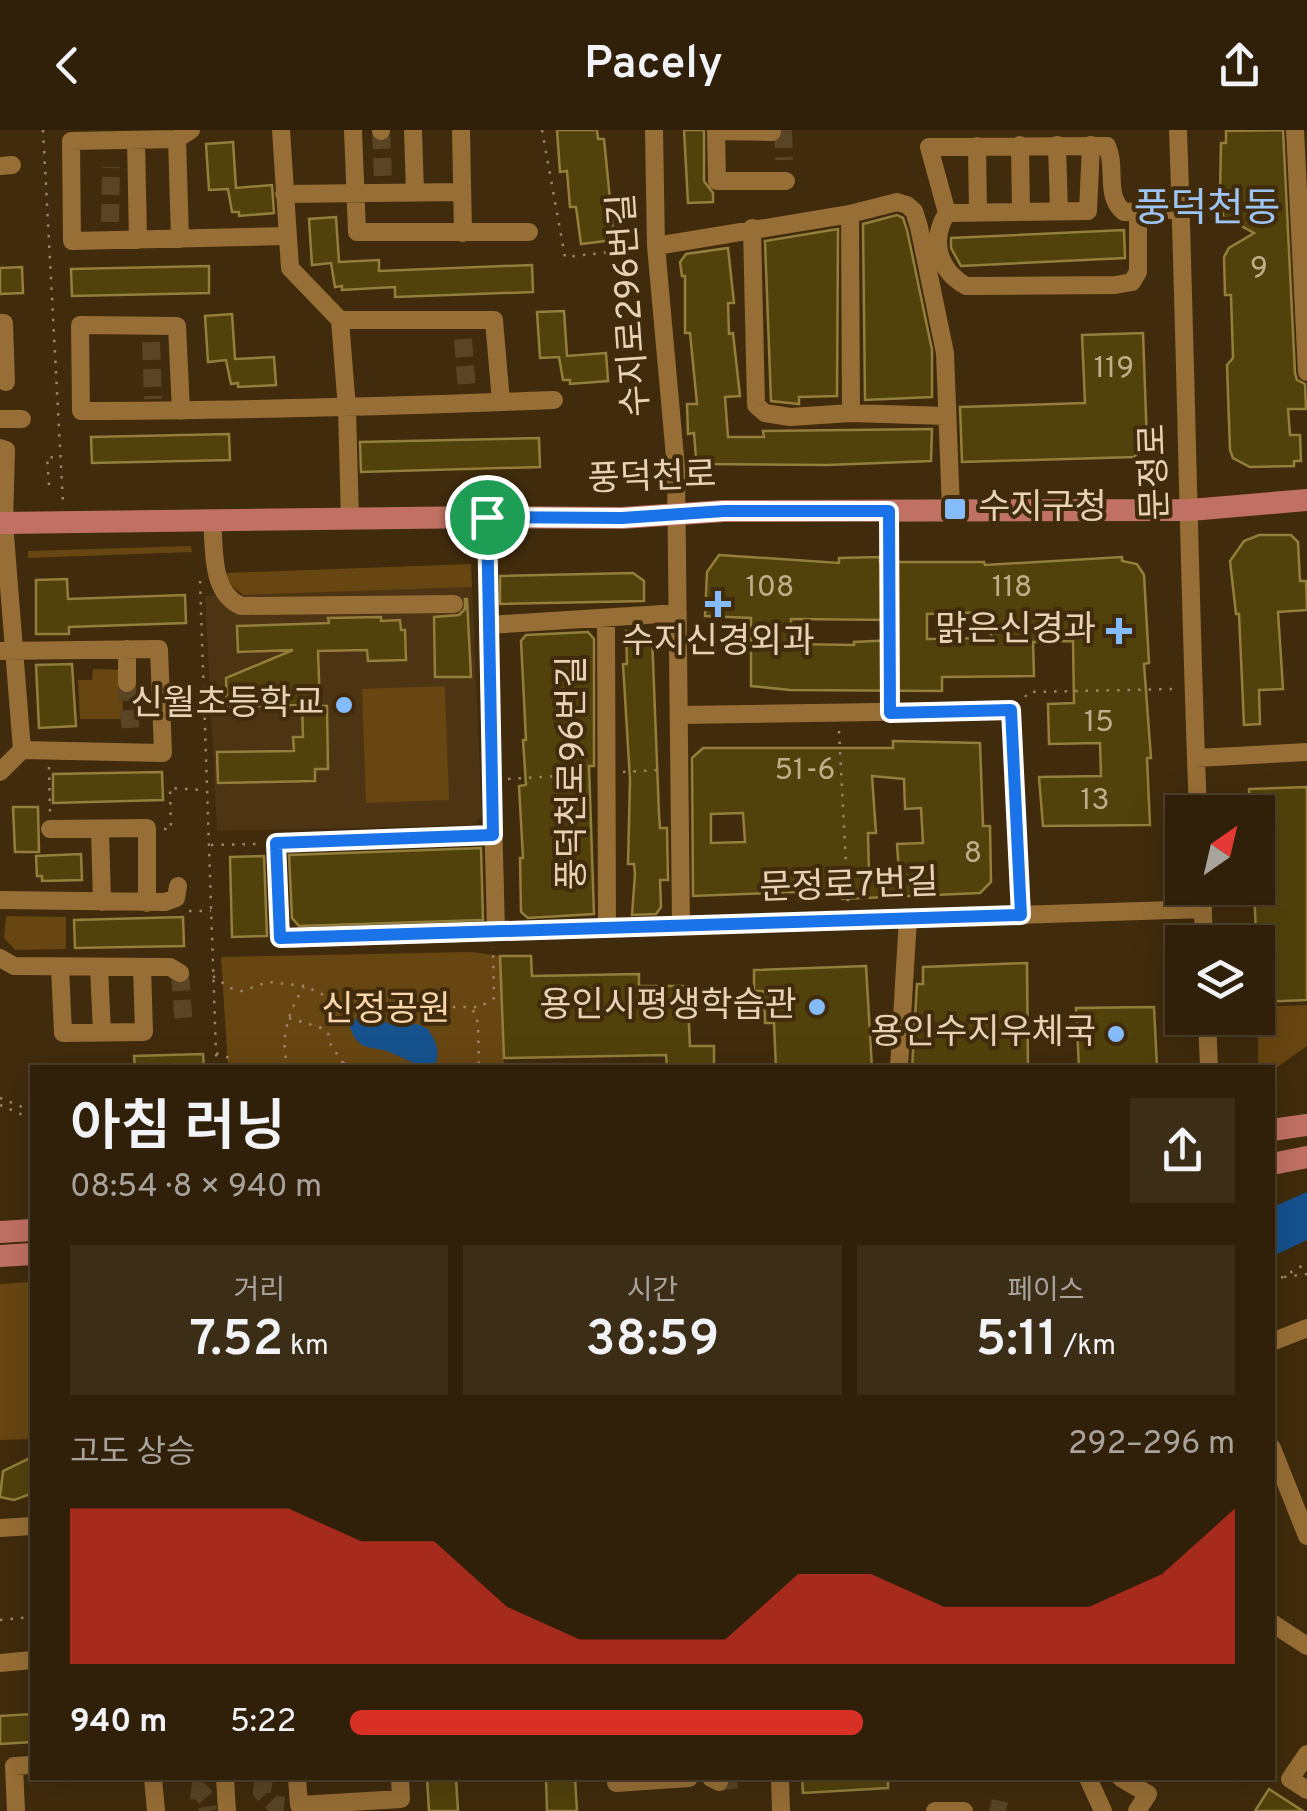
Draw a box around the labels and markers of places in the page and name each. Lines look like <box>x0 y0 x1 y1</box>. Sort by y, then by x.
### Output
pin <box>445 475 530 560</box>
place label: 수지구청 <box>978 487 1107 531</box>
marker: 수지구청 <box>942 496 968 522</box>
marker: 수지신경외과 <box>705 591 731 617</box>
place label: 맑은신경과 <box>935 609 1096 653</box>
marker: 맑은신경과 <box>1106 618 1132 644</box>
place label: 수지신경외과 <box>621 621 815 665</box>
place label: 신월초등학교 <box>131 683 324 727</box>
marker: 신월초등학교 <box>333 694 355 716</box>
place label: 용인시평생학습관 <box>539 985 797 1029</box>
marker: 용인시평생학습관 <box>806 996 828 1018</box>
place label: 용인수지우체국 <box>871 1012 1096 1056</box>
marker: 용인수지우체국 <box>1105 1023 1127 1045</box>

